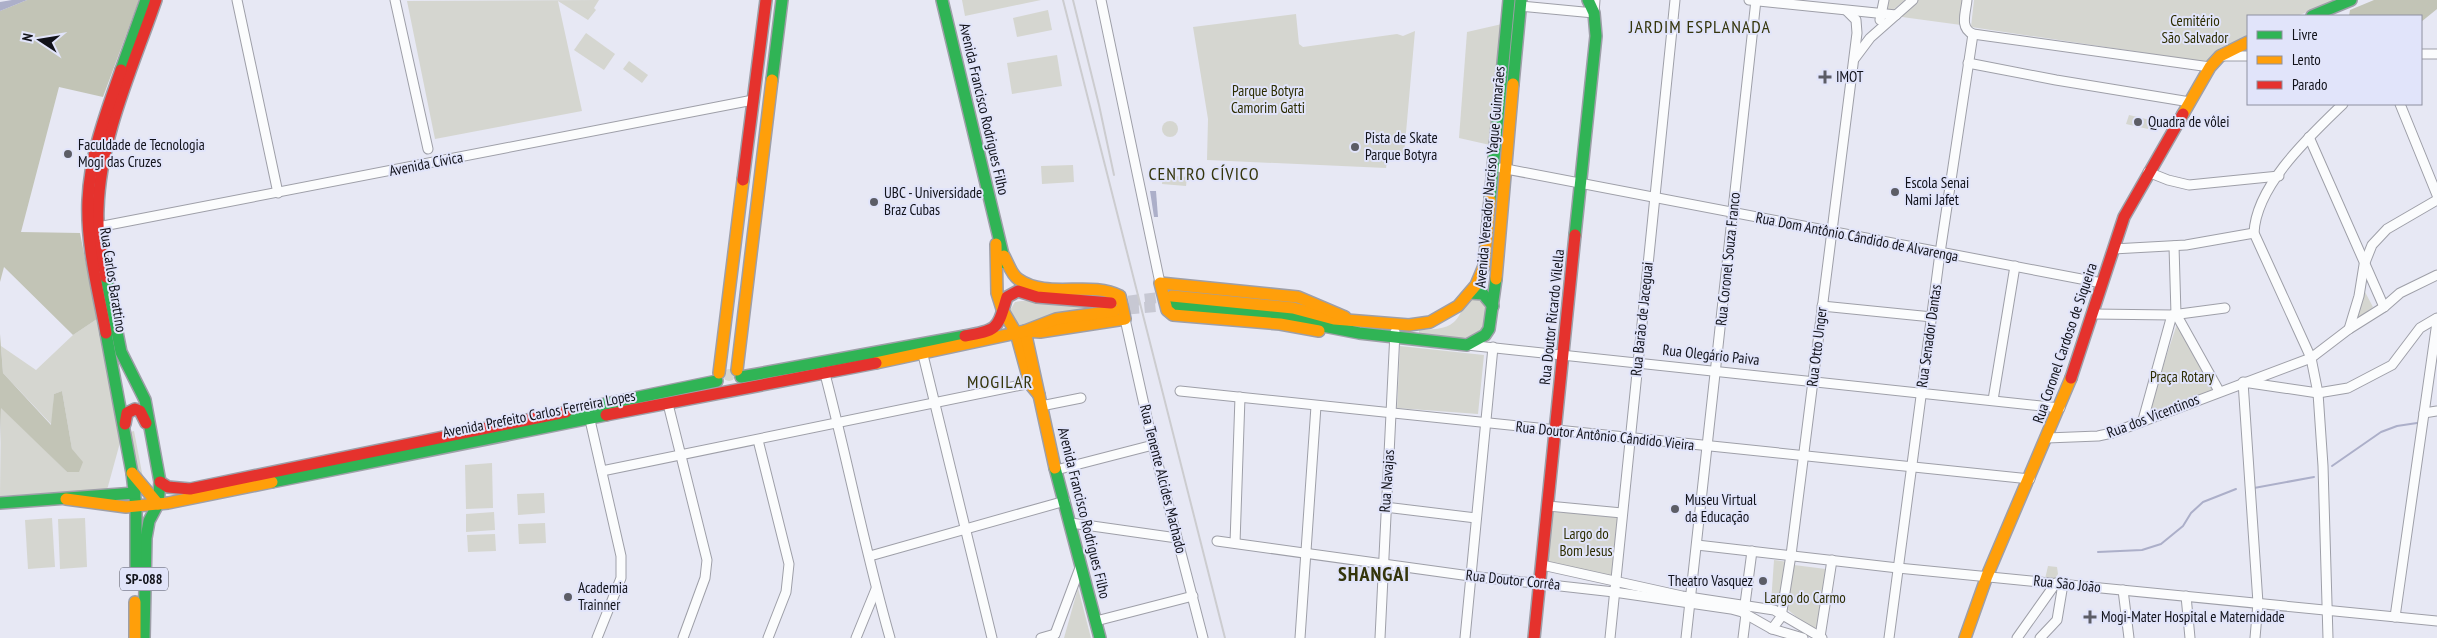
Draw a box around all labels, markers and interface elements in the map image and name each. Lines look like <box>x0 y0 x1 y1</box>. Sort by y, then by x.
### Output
park label: Cemitério São Salvador <box>2162 11 2229 47</box>
north arrow <box>15 15 65 65</box>
district label: JARDIM ESPLANADA <box>1628 15 1771 38</box>
legend <box>2247 15 2422 105</box>
street label: Avenida Francisco Rodrigues Filho <box>955 21 1014 197</box>
text: Livre <box>2292 25 2318 44</box>
text: N <box>18 32 37 43</box>
text: Lento <box>2292 50 2321 69</box>
street label: Avenida Vereador Narciso Yague Guimarães <box>1470 65 1509 289</box>
place label: IMOT <box>1836 67 1864 86</box>
marker: IMOT <box>1818 70 1832 84</box>
text: Parado <box>2292 75 2327 94</box>
park label: Parque Botyra Camorim Gatti <box>1231 81 1305 117</box>
place label: Quadra de vôlei <box>2148 112 2230 131</box>
marker: Quadra de vôlei <box>2132 116 2144 128</box>
place label: Pista de Skate Parque Botyra <box>1365 128 1438 164</box>
place label: Faculdade de Tecnologia Mogi das Cruzes <box>78 135 205 171</box>
marker: Pista de Skate Parque Botyra <box>1349 141 1361 153</box>
street label: Avenida Cívica <box>387 147 464 180</box>
marker: Faculdade de Tecnologia Mogi das Cruzes <box>62 148 74 160</box>
district label: CENTRO CÍVICO <box>1148 162 1260 185</box>
place label: Escola Senai Nami Jafet <box>1905 173 1969 209</box>
place label: UBC - Universidade Braz Cubas <box>884 183 982 219</box>
marker: Escola Senai Nami Jafet <box>1889 186 1901 198</box>
street label: Rua Coronel Souza Franco <box>1711 191 1744 327</box>
marker: UBC - Universidade Braz Cubas <box>868 196 880 208</box>
street label: Rua Dom Antônio Cândido de Alvarenga <box>1754 208 1960 265</box>
street label: Rua Carlos Barattino <box>96 226 131 334</box>
street label: Rua Doutor Ricardo Vilella <box>1535 248 1568 386</box>
street label: Rua Coronel Cardoso de Siqueira <box>2028 260 2101 426</box>
street label: Rua Barão de Jaceguai <box>1626 261 1657 377</box>
street label: Rua Senador Dantas <box>1912 283 1945 389</box>
street label: Rua Otto Unger <box>1802 305 1831 388</box>
street label: Rua Olegário Paiva <box>1662 340 1761 369</box>
park label: Praça Rotary <box>2150 367 2214 386</box>
district label: MOGILAR <box>967 370 1033 393</box>
street label: Avenida Prefeito Carlos Ferreira Lopes <box>441 385 637 442</box>
street label: Rua dos Vicentinos <box>2104 389 2202 442</box>
street label: Rua Tenente Alcides Machado <box>1136 402 1191 555</box>
street label: Rua Doutor Antônio Cândido Vieira <box>1515 417 1695 454</box>
street label: Avenida Francisco Rodrigues Filho <box>1054 425 1115 601</box>
street label: Rua Navajas <box>1375 449 1398 513</box>
place label: Museu Virtual da Educação <box>1685 490 1757 526</box>
marker: Museu Virtual da Educação <box>1669 503 1681 515</box>
park label: Largo do Bom Jesus <box>1560 524 1612 560</box>
district label: SHANGAI <box>1338 561 1410 587</box>
street label: Rua Doutor Corrêa <box>1465 565 1561 594</box>
road number: SP-088 <box>120 568 168 590</box>
place label: Theatro Vasquez <box>1668 571 1753 590</box>
street label: Rua São João <box>2032 571 2102 596</box>
marker: Theatro Vasquez <box>1757 575 1769 587</box>
place label: Academia Trainner <box>578 578 628 614</box>
park label: Largo do Carmo <box>1764 588 1846 607</box>
marker: Academia Trainner <box>562 591 574 603</box>
place label: Mogi-Mater Hospital e Maternidade <box>2101 607 2285 626</box>
marker: Mogi-Mater Hospital e Maternidade <box>2083 610 2097 624</box>

